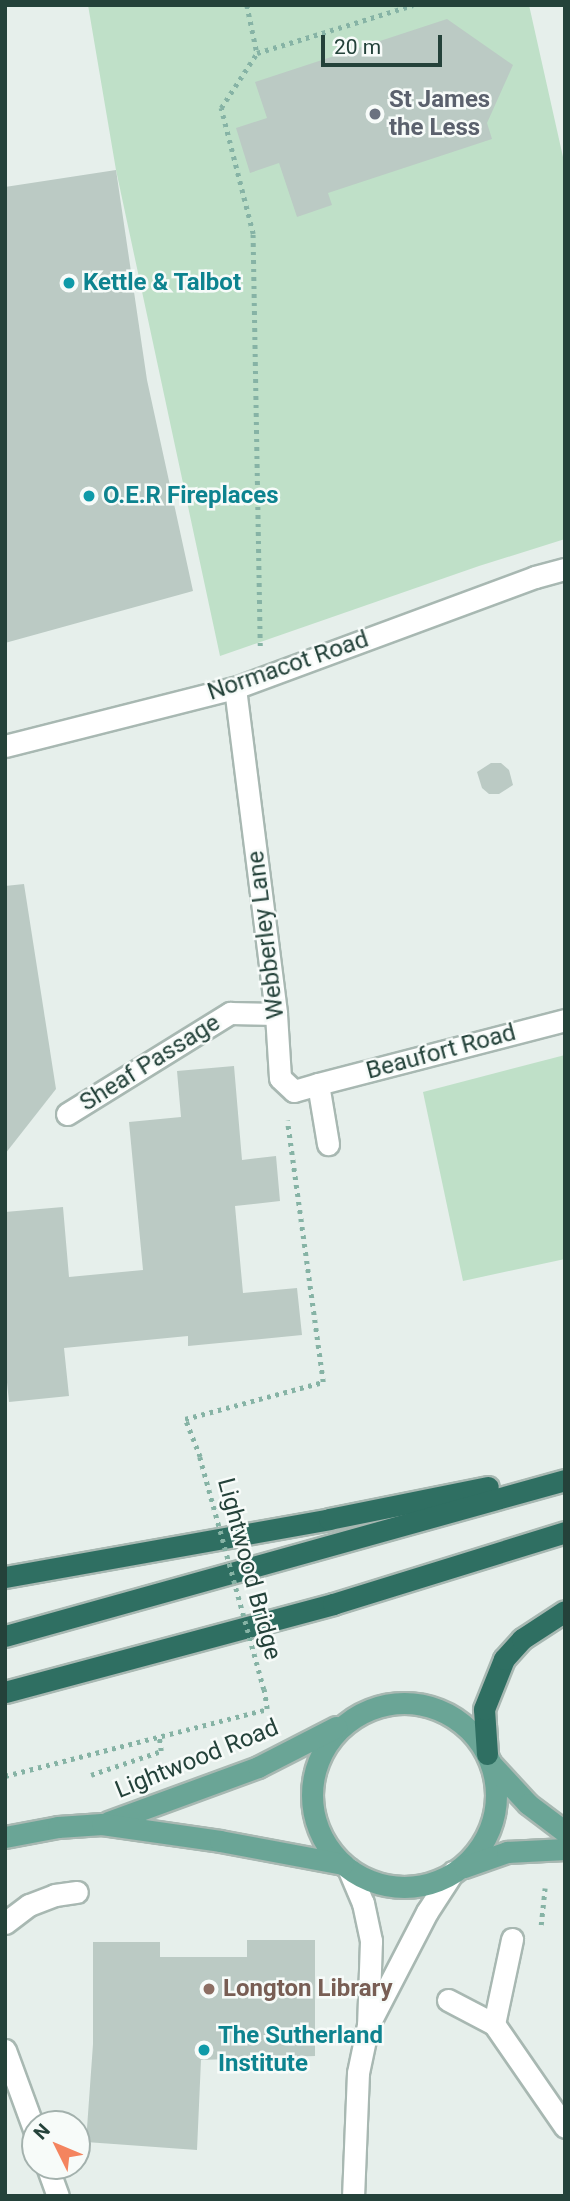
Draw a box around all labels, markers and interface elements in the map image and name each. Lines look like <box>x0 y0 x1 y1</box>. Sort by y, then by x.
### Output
scale bar <box>325 21 446 65</box>
text: 20 m <box>334 35 381 59</box>
place label: St James the Less <box>389 86 490 142</box>
marker: St James the Less <box>367 106 383 122</box>
place label: Kettle & Talbot <box>83 269 242 297</box>
marker: Kettle & Talbot <box>61 275 77 291</box>
place label: O.E.R Fireplaces <box>103 482 278 510</box>
marker: O.E.R Fireplaces <box>81 488 97 504</box>
street label: Normacot Road <box>204 625 372 707</box>
street label: Webberley Lane <box>241 849 291 1021</box>
street label: Sheaf Passage <box>75 1008 225 1118</box>
street label: Beaufort Road <box>363 1018 519 1086</box>
street label: Lightwood Bridge <box>211 1475 287 1663</box>
street label: Lightwood Road <box>111 1713 283 1805</box>
place label: Longton Library <box>223 1975 393 2003</box>
marker: Longton Library <box>201 1981 217 1997</box>
place label: The Sutherland Institute <box>218 2022 383 2078</box>
marker: The Sutherland Institute <box>196 2042 212 2058</box>
north arrow <box>21 2110 91 2180</box>
text: N <box>29 2119 55 2144</box>

